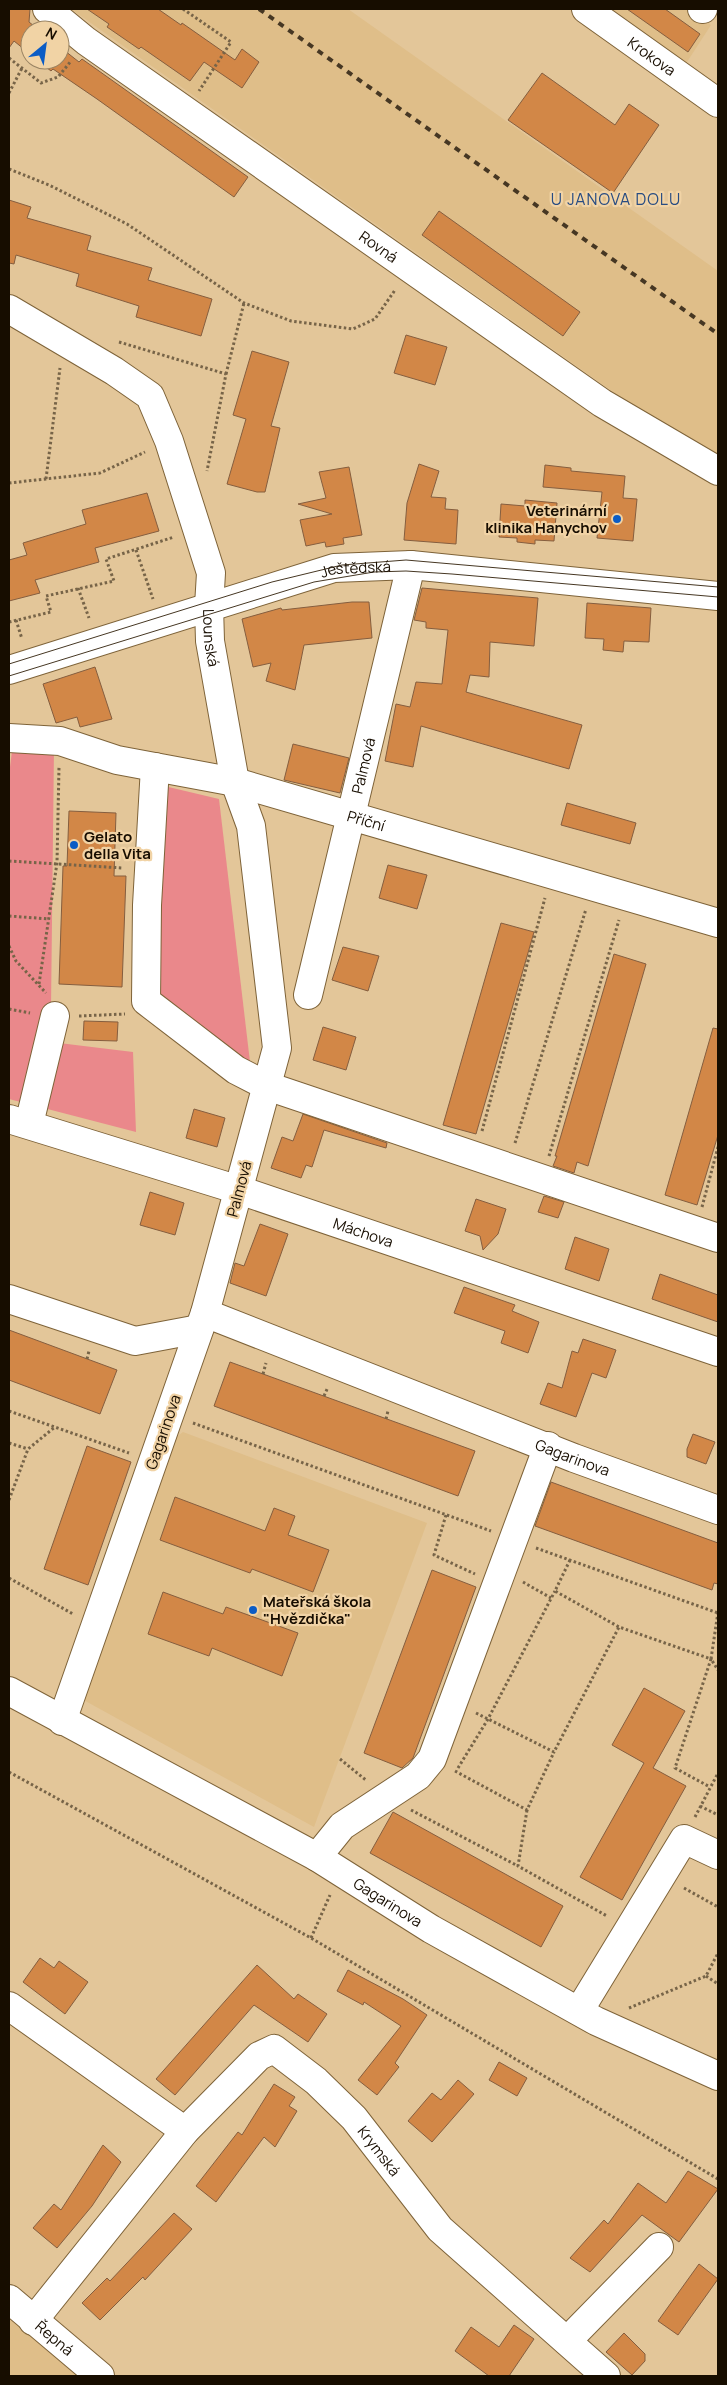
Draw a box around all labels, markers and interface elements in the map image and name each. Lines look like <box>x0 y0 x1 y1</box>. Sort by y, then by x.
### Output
north arrow <box>20 20 70 70</box>
text: N <box>43 22 61 44</box>
street label: Krokova <box>624 32 680 80</box>
district label: U JANOVA DOLU <box>551 188 681 210</box>
street label: Rovná <box>355 225 402 267</box>
place label: Veterinární klinika Hanychov <box>485 500 607 538</box>
marker: Veterinární klinika Hanychov <box>611 513 623 525</box>
street label: Ještědská <box>317 555 391 582</box>
street label: Lounská <box>199 608 225 668</box>
street label: Palmová <box>346 735 380 796</box>
street label: Příční <box>345 805 388 836</box>
place label: Gelato della Vita <box>84 826 151 864</box>
marker: Gelato della Vita <box>68 839 80 851</box>
street label: Palmová <box>221 1159 257 1219</box>
street label: Máchova <box>331 1212 396 1252</box>
street label: Gagarinova <box>140 1392 186 1472</box>
street label: Gagarinova <box>532 1433 613 1481</box>
place label: Mateřská škola "Hvězdička" <box>263 1591 371 1629</box>
marker: Mateřská škola "Hvězdička" <box>247 1604 259 1616</box>
street label: Gagarinova <box>350 1872 427 1932</box>
street label: Krymská <box>353 2121 406 2180</box>
street label: Řepná <box>31 2315 78 2360</box>

